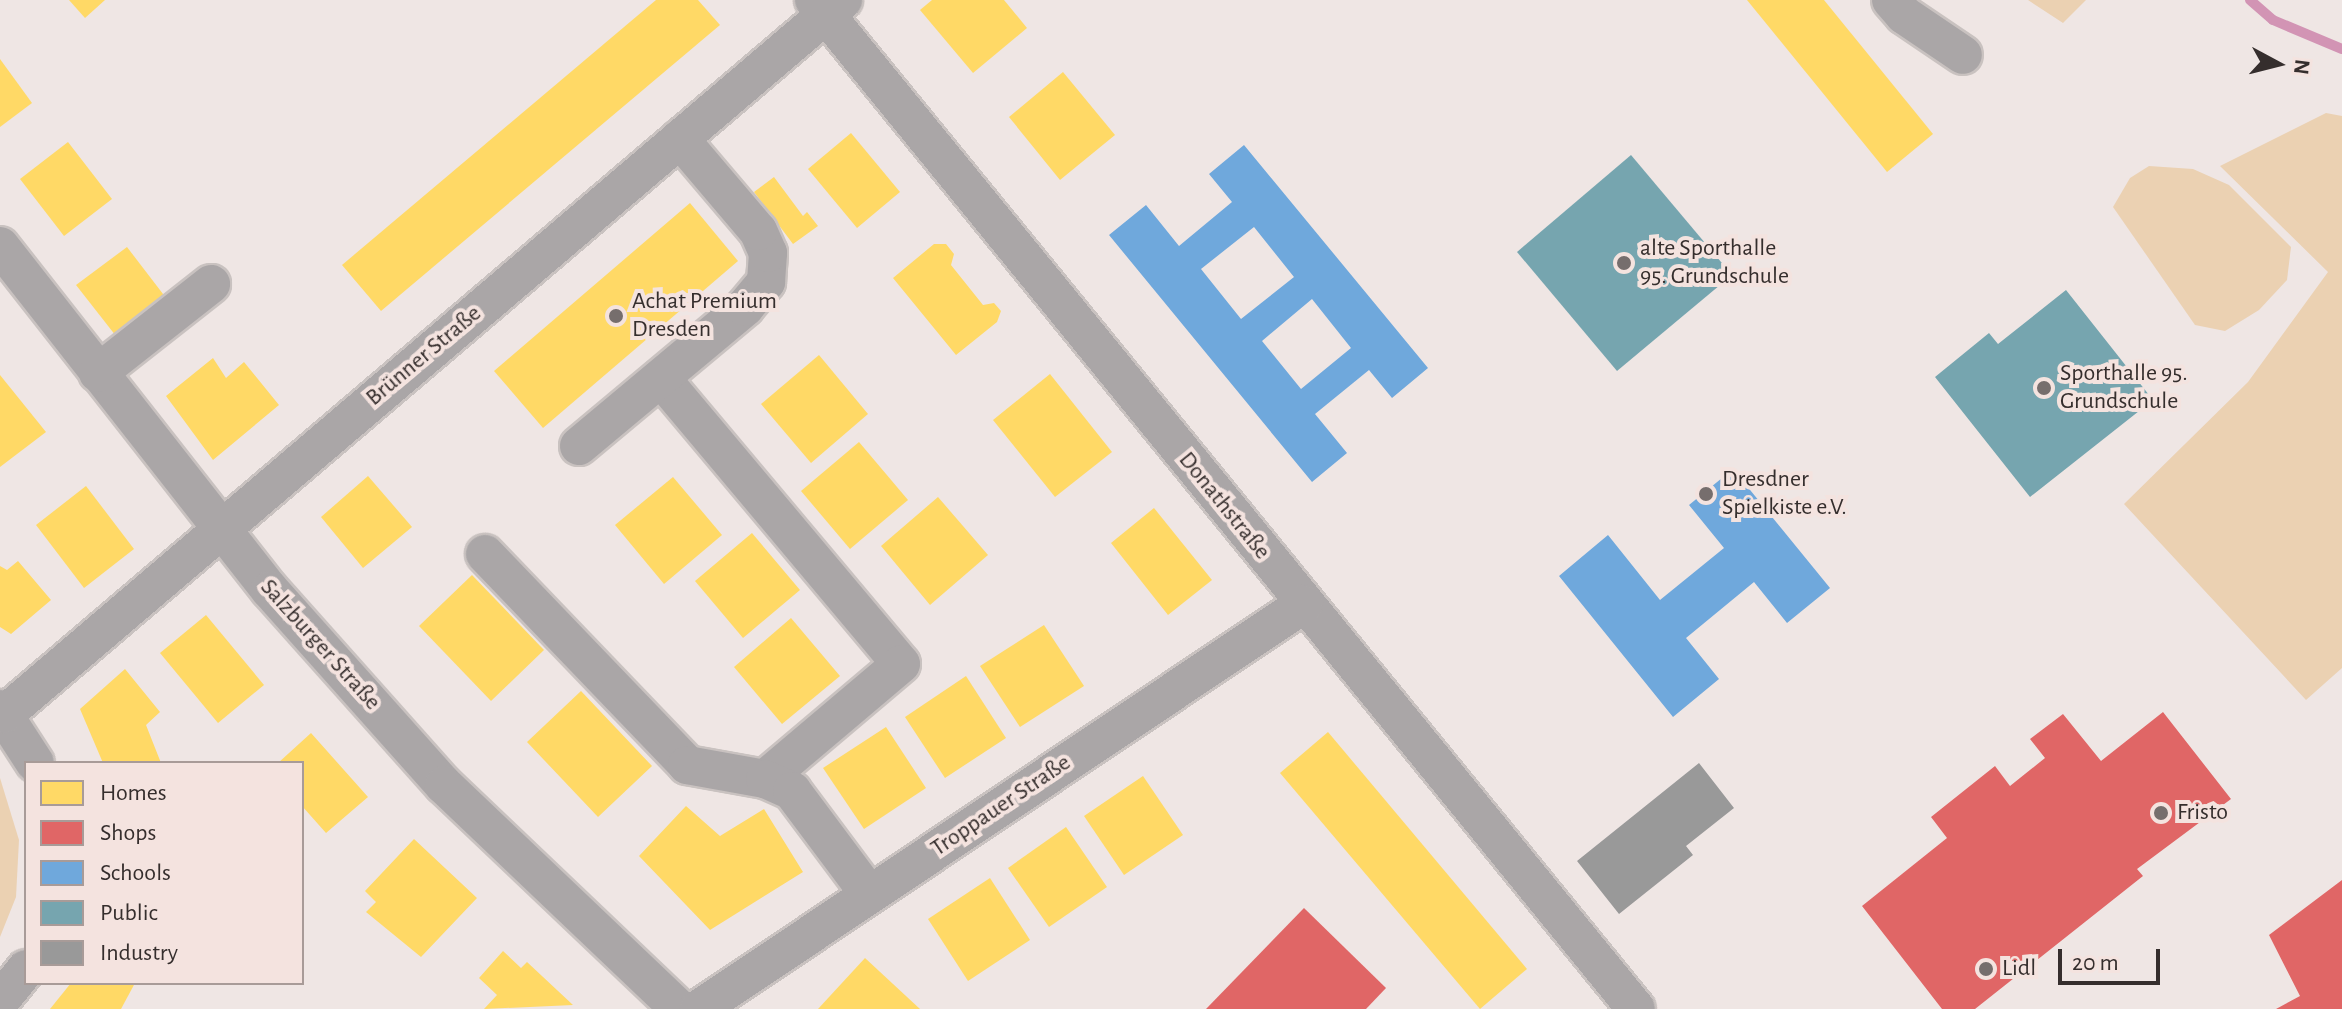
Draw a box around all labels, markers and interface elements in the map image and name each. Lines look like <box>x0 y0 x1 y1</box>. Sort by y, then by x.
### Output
north arrow <box>2238 24 2318 104</box>
text: N <box>2290 58 2314 76</box>
place label: alte Sporthalle 95. Grundschule <box>1640 235 1789 291</box>
marker: alte Sporthalle 95. Grundschule <box>1615 254 1633 272</box>
place label: Achat Premium Dresden <box>632 288 777 344</box>
street label: Brünner Straße <box>360 299 488 413</box>
marker: Achat Premium Dresden <box>607 307 625 325</box>
place label: Sporthalle 95. Grundschule <box>2060 360 2188 416</box>
marker: Sporthalle 95. Grundschule <box>2035 379 2053 397</box>
street label: Donathstraße <box>1172 446 1276 566</box>
place label: Dresdner Spielkiste e.V. <box>1722 466 1847 522</box>
marker: Dresdner Spielkiste e.V. <box>1697 485 1715 503</box>
street label: Salzburger Straße <box>254 574 386 716</box>
street label: Troppauer Straße <box>926 749 1076 863</box>
legend <box>24 761 304 985</box>
text: Homes <box>100 781 167 805</box>
place label: Fristo <box>2177 799 2228 827</box>
marker: Fristo <box>2152 804 2170 822</box>
text: Shops <box>100 821 156 845</box>
text: Schools <box>100 861 171 885</box>
text: Public <box>100 901 158 925</box>
scale bar <box>2062 933 2164 983</box>
text: Industry <box>100 941 178 965</box>
text: 20 m <box>2072 951 2119 975</box>
place label: Lidl <box>2002 955 2036 983</box>
marker: Lidl <box>1977 960 1995 978</box>

